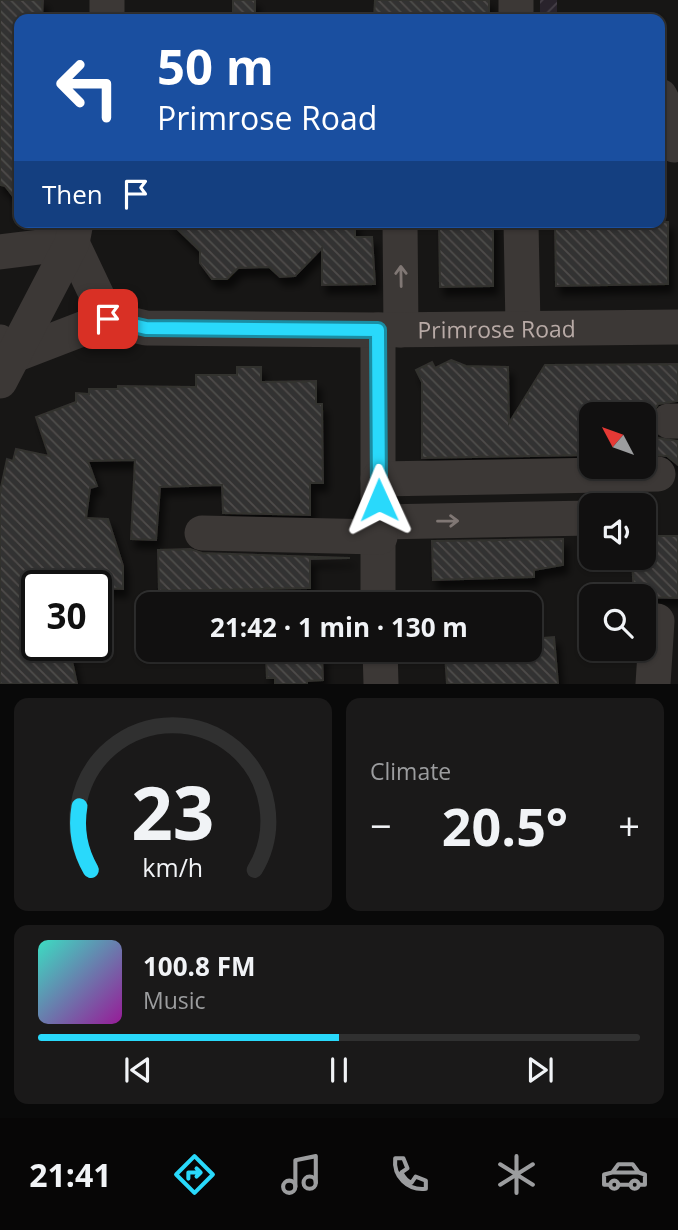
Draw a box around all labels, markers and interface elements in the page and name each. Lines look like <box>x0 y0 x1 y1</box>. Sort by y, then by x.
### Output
text: 50 m <box>157 33 274 99</box>
icon: left <box>42 42 133 133</box>
text: Primrose Road <box>157 96 377 139</box>
icon: arrive <box>117 175 155 213</box>
text: Then <box>42 176 103 212</box>
one-way arrow <box>394 265 407 288</box>
pin <box>78 289 138 349</box>
icon: arrive <box>89 300 127 338</box>
street label: Primrose Road <box>417 312 576 346</box>
north arrow <box>579 402 656 480</box>
map controls <box>579 402 656 661</box>
position arrow <box>342 463 416 537</box>
button: sound <box>579 493 656 570</box>
one-way arrow <box>436 514 459 527</box>
speed limit sign: 30 <box>21 570 112 661</box>
button: search <box>579 584 656 661</box>
text: 21:42 · 1 min · 130 m <box>210 609 468 645</box>
text: Climate <box>370 755 451 787</box>
text: 23 <box>131 763 215 862</box>
text: 20.5° <box>442 790 568 861</box>
text: − <box>370 799 392 851</box>
text: + <box>618 799 640 851</box>
text: km/h <box>143 850 203 884</box>
text: 100.8 FM <box>143 948 255 984</box>
text: Music <box>143 984 206 1016</box>
icon: previous <box>119 1051 157 1089</box>
icon: pause <box>320 1051 358 1089</box>
icon: next <box>521 1051 559 1089</box>
icon: directions <box>170 1150 219 1199</box>
icon: music <box>277 1150 326 1199</box>
icon: phone <box>385 1150 434 1199</box>
icon: climate <box>492 1150 541 1199</box>
icon: car <box>600 1150 649 1199</box>
text: 21:41 <box>29 1153 112 1196</box>

